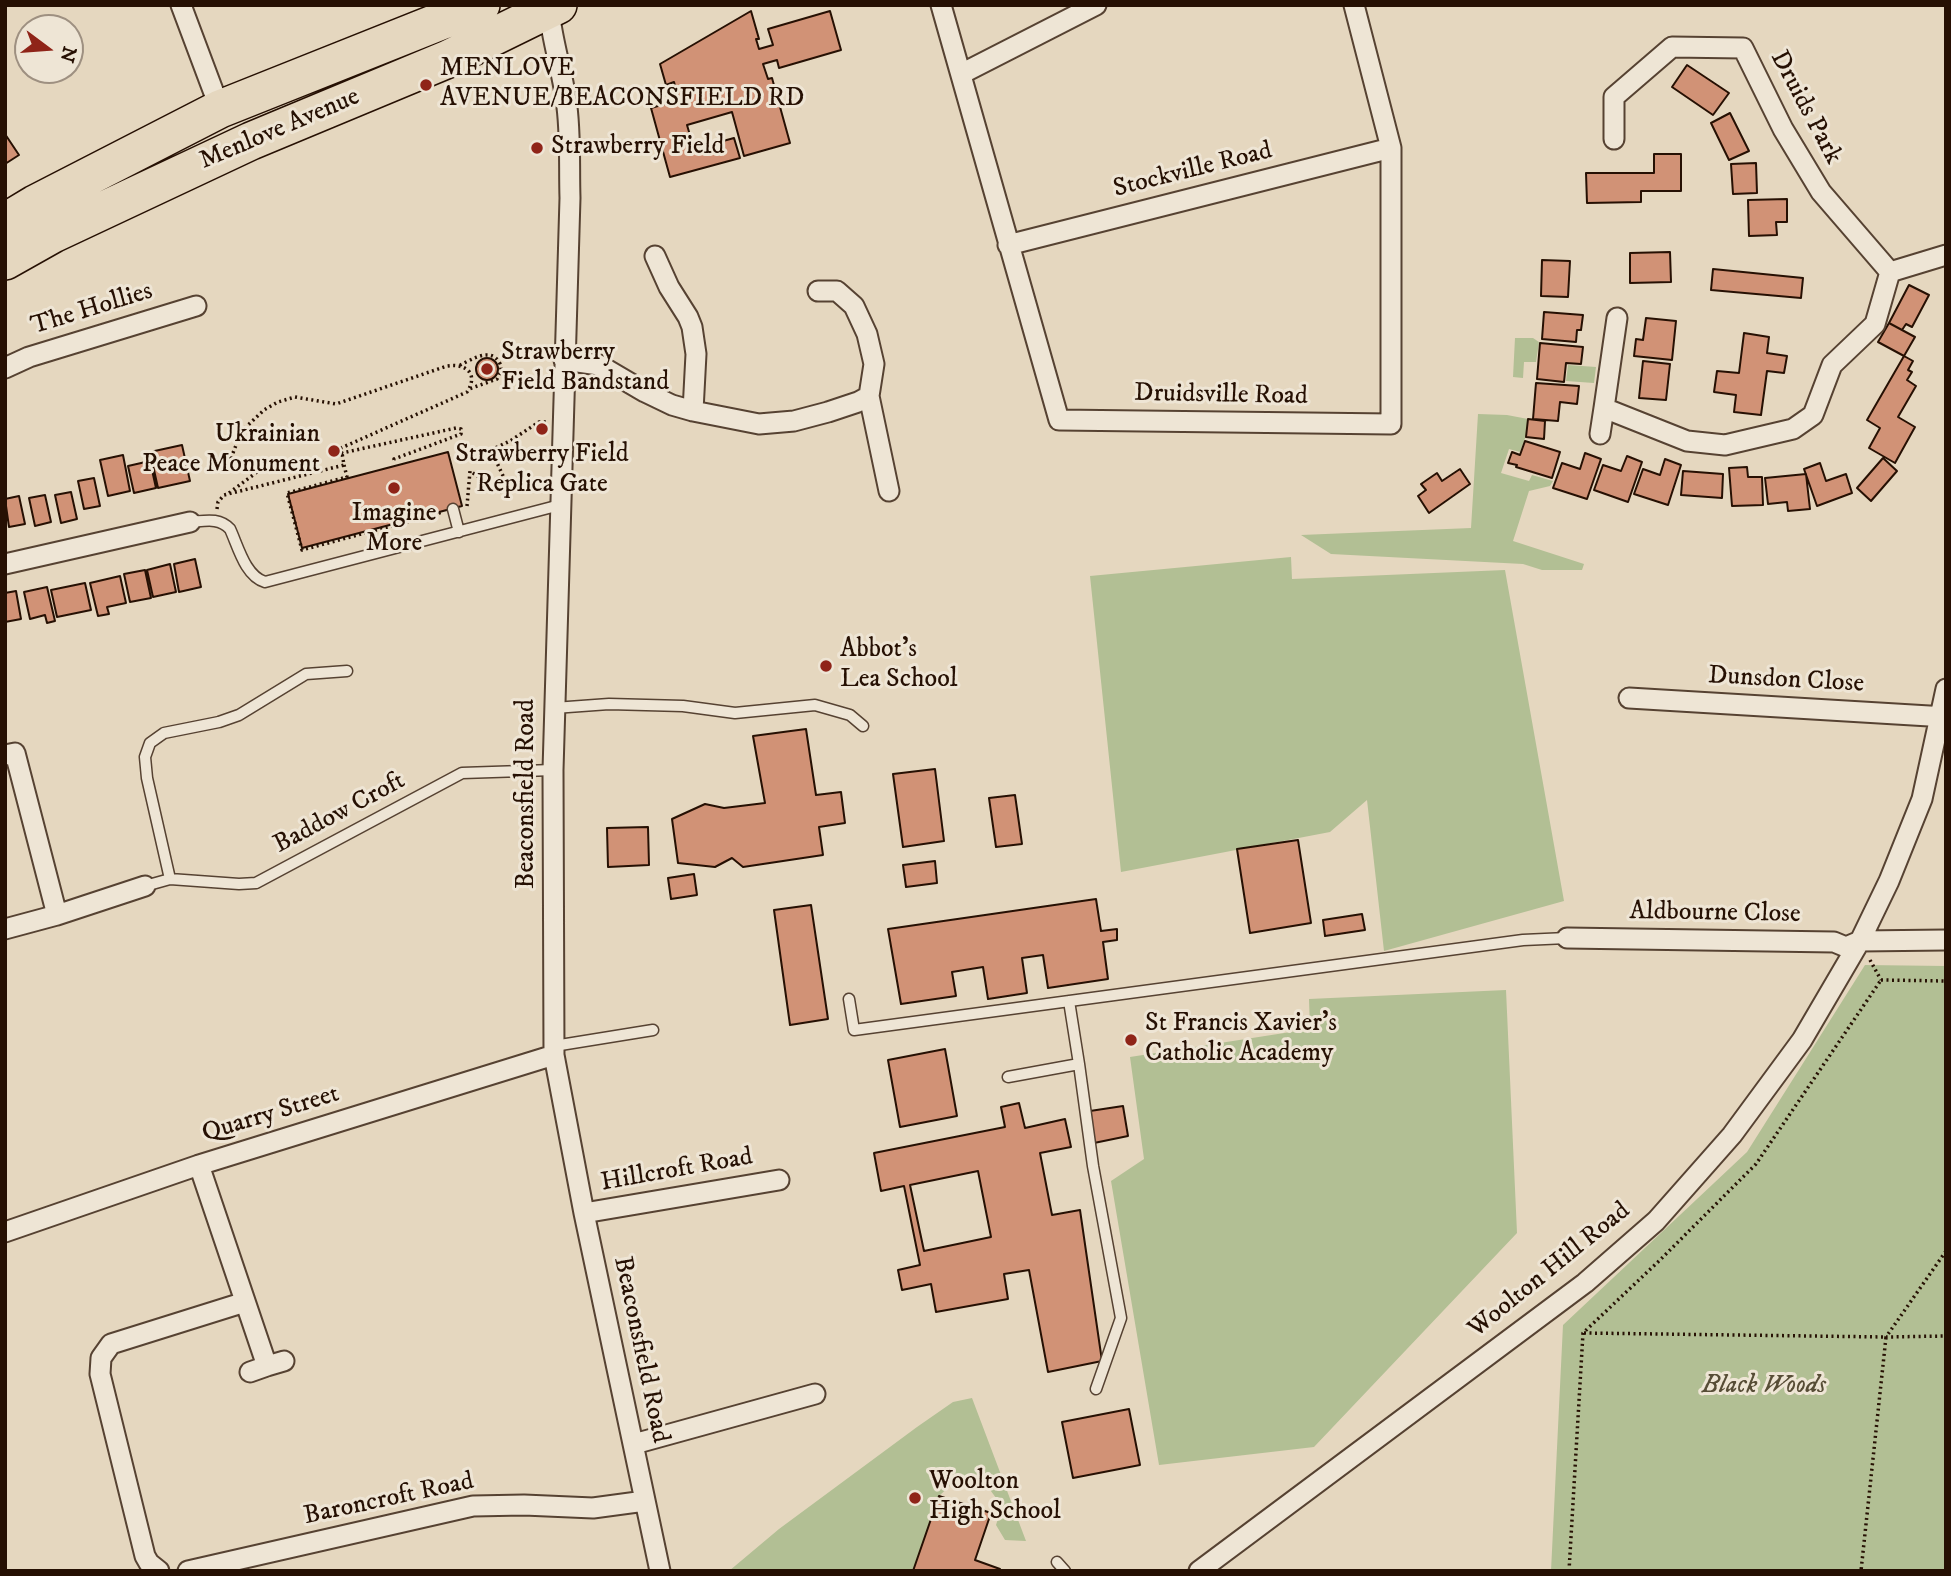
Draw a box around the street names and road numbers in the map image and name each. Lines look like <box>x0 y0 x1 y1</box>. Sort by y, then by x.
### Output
street label: Druids Park <box>1762 46 1848 170</box>
street label: Menlove Avenue <box>195 82 365 178</box>
street label: Stockville Road <box>1110 136 1276 206</box>
street label: The Hollies <box>28 277 156 343</box>
street label: Druidsville Road <box>1134 379 1308 413</box>
street label: Dunsdon Close <box>1707 661 1865 701</box>
street label: Beaconsfield Road <box>512 699 544 889</box>
street label: Baddow Croft <box>269 766 411 862</box>
street label: Aldbourne Close <box>1629 897 1801 931</box>
street label: Quarry Street <box>199 1079 343 1151</box>
street label: Hillcroft Road <box>599 1142 755 1200</box>
street label: Woolton Hill Road <box>1463 1196 1637 1346</box>
street label: Beaconsfield Road <box>605 1254 675 1446</box>
street label: Baroncroft Road <box>301 1467 477 1533</box>

